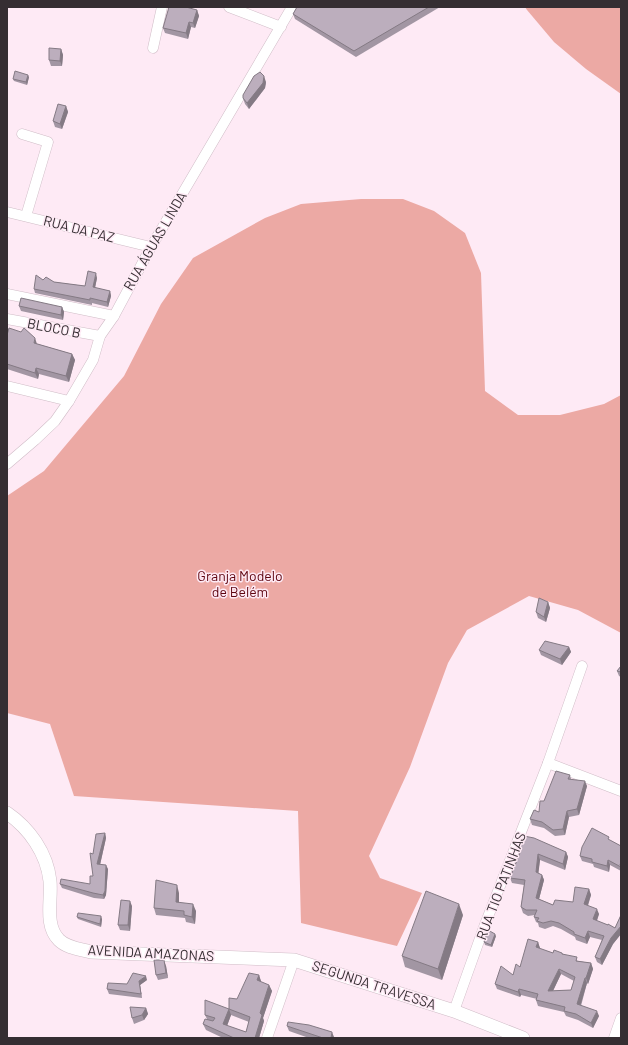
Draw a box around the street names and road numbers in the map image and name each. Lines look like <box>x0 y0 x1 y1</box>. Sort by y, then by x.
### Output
street label: RUA ÁGUAS LINDA <box>119 188 190 293</box>
street label: RUA DA PAZ <box>42 211 117 246</box>
street label: BLOCO B <box>26 314 82 341</box>
street label: RUA TIO PATINHAS <box>472 830 529 942</box>
street label: AVENIDA AMAZONAS <box>87 941 215 964</box>
street label: SEGUNDA TRAVESSA <box>310 956 439 1013</box>

